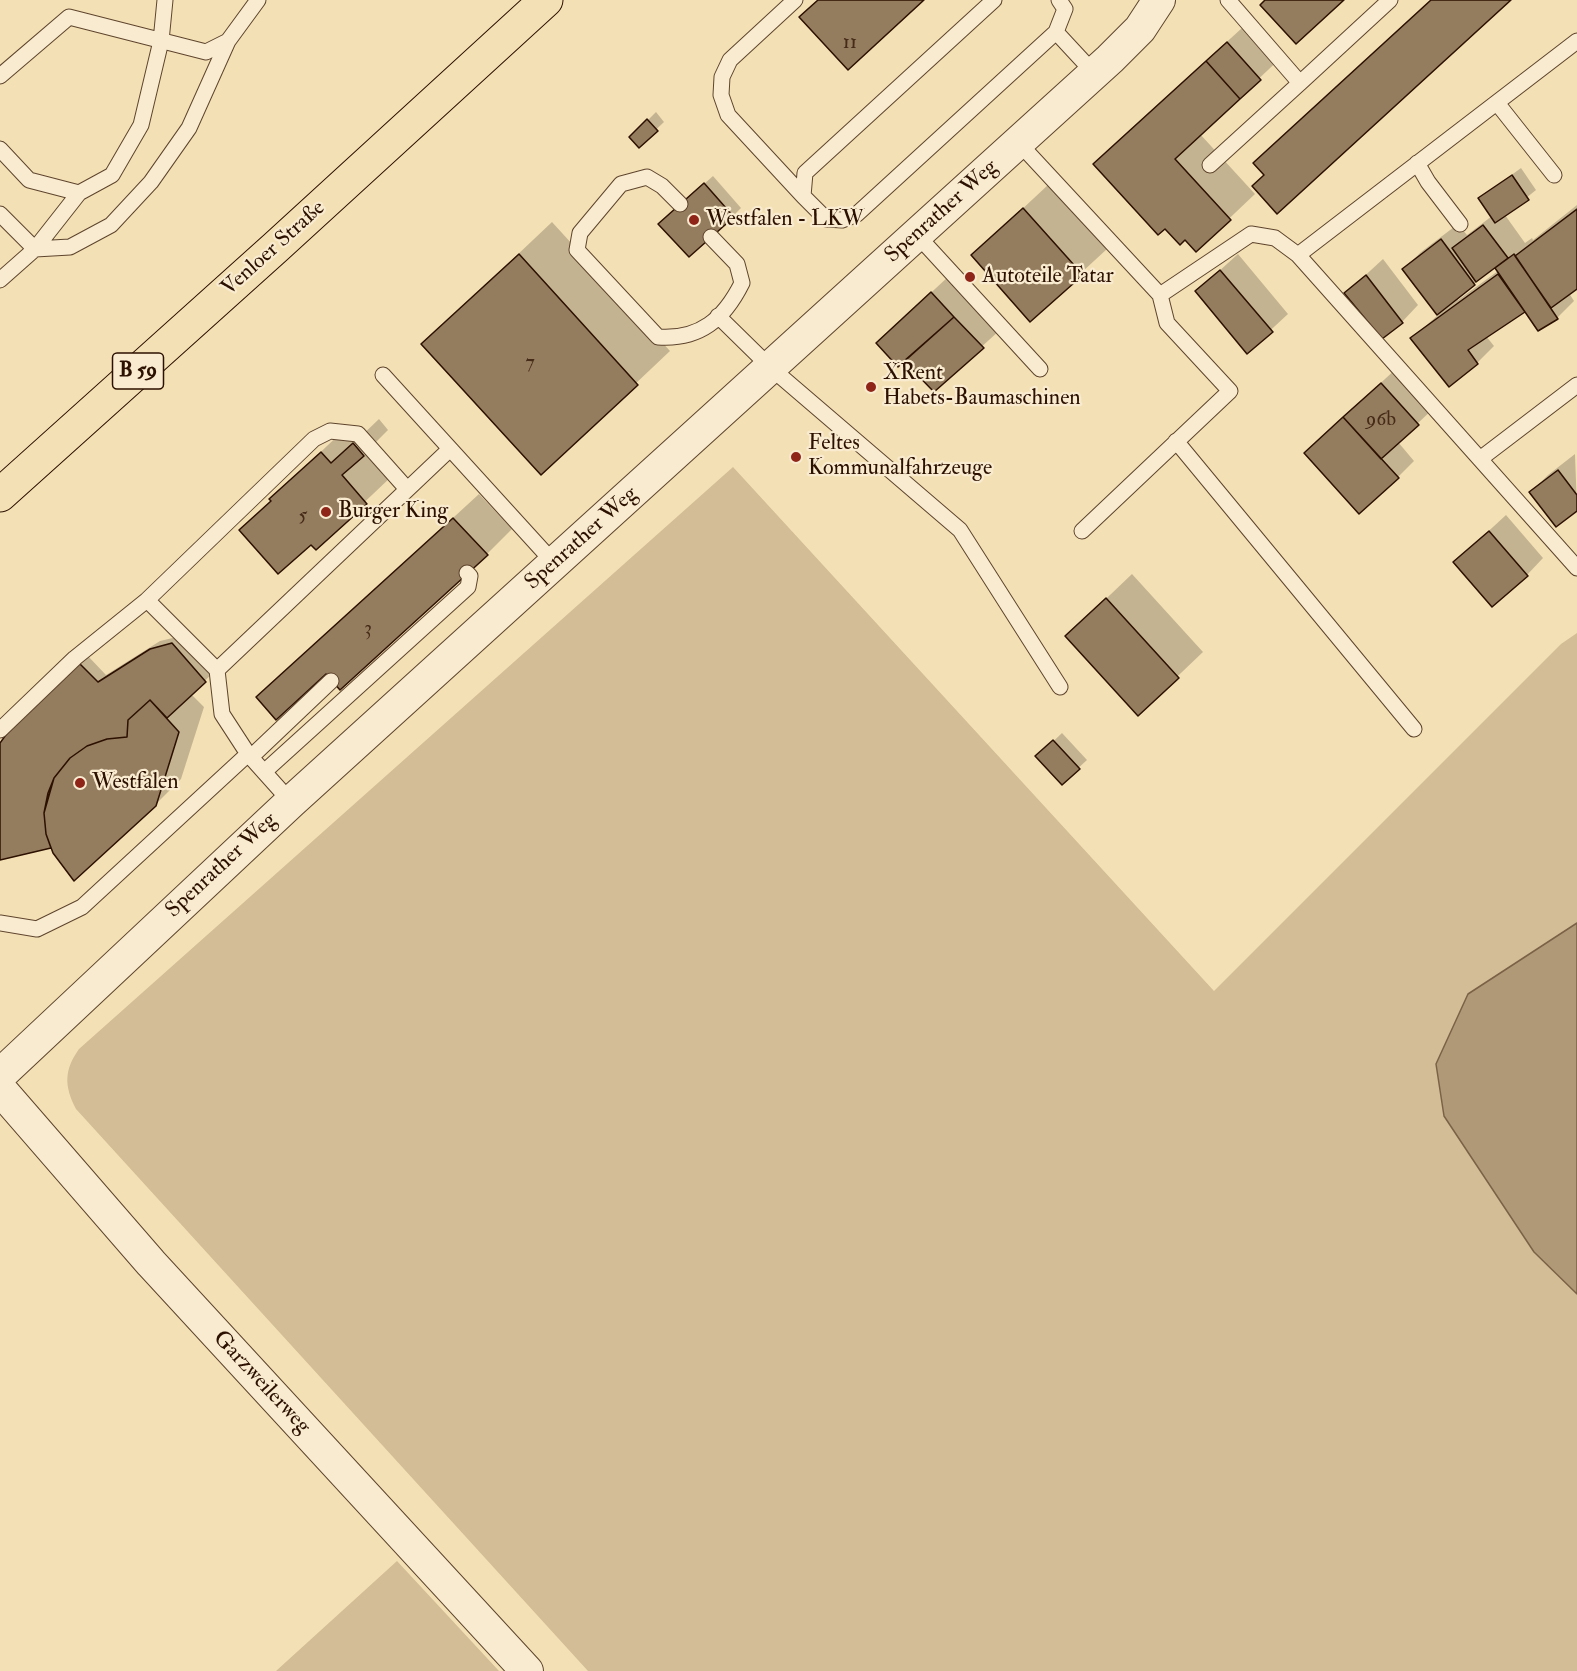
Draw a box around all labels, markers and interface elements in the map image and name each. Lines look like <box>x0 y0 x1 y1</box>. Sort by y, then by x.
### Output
house number: 11 <box>843 32 857 56</box>
street label: Spenrather Weg <box>880 155 1004 269</box>
street label: Venloer Straße <box>217 196 331 302</box>
place label: Westfalen - LKW <box>706 207 864 233</box>
marker: Westfalen - LKW <box>687 213 701 227</box>
place label: Autoteile Tatar <box>982 264 1114 290</box>
marker: Autoteile Tatar <box>963 270 977 284</box>
house number: 7 <box>525 352 535 376</box>
road number: B 59 <box>112 353 164 389</box>
place label: XRent Habets-Baumaschinen <box>883 361 1081 412</box>
marker: XRent Habets-Baumaschinen <box>864 380 878 394</box>
house number: 96b <box>1366 409 1396 433</box>
place label: Feltes Kommunalfahrzeuge <box>808 431 992 482</box>
marker: Feltes Kommunalfahrzeuge <box>789 450 803 464</box>
street label: Spenrather Weg <box>520 482 644 596</box>
place label: Burger King <box>338 499 448 525</box>
house number: 5 <box>299 505 307 529</box>
marker: Burger King <box>319 505 333 519</box>
house number: 3 <box>364 618 372 642</box>
place label: Westfalen <box>92 770 179 796</box>
marker: Westfalen <box>73 776 87 790</box>
street label: Spenrather Weg <box>161 808 283 924</box>
street label: Garzweilerweg <box>207 1326 315 1440</box>

